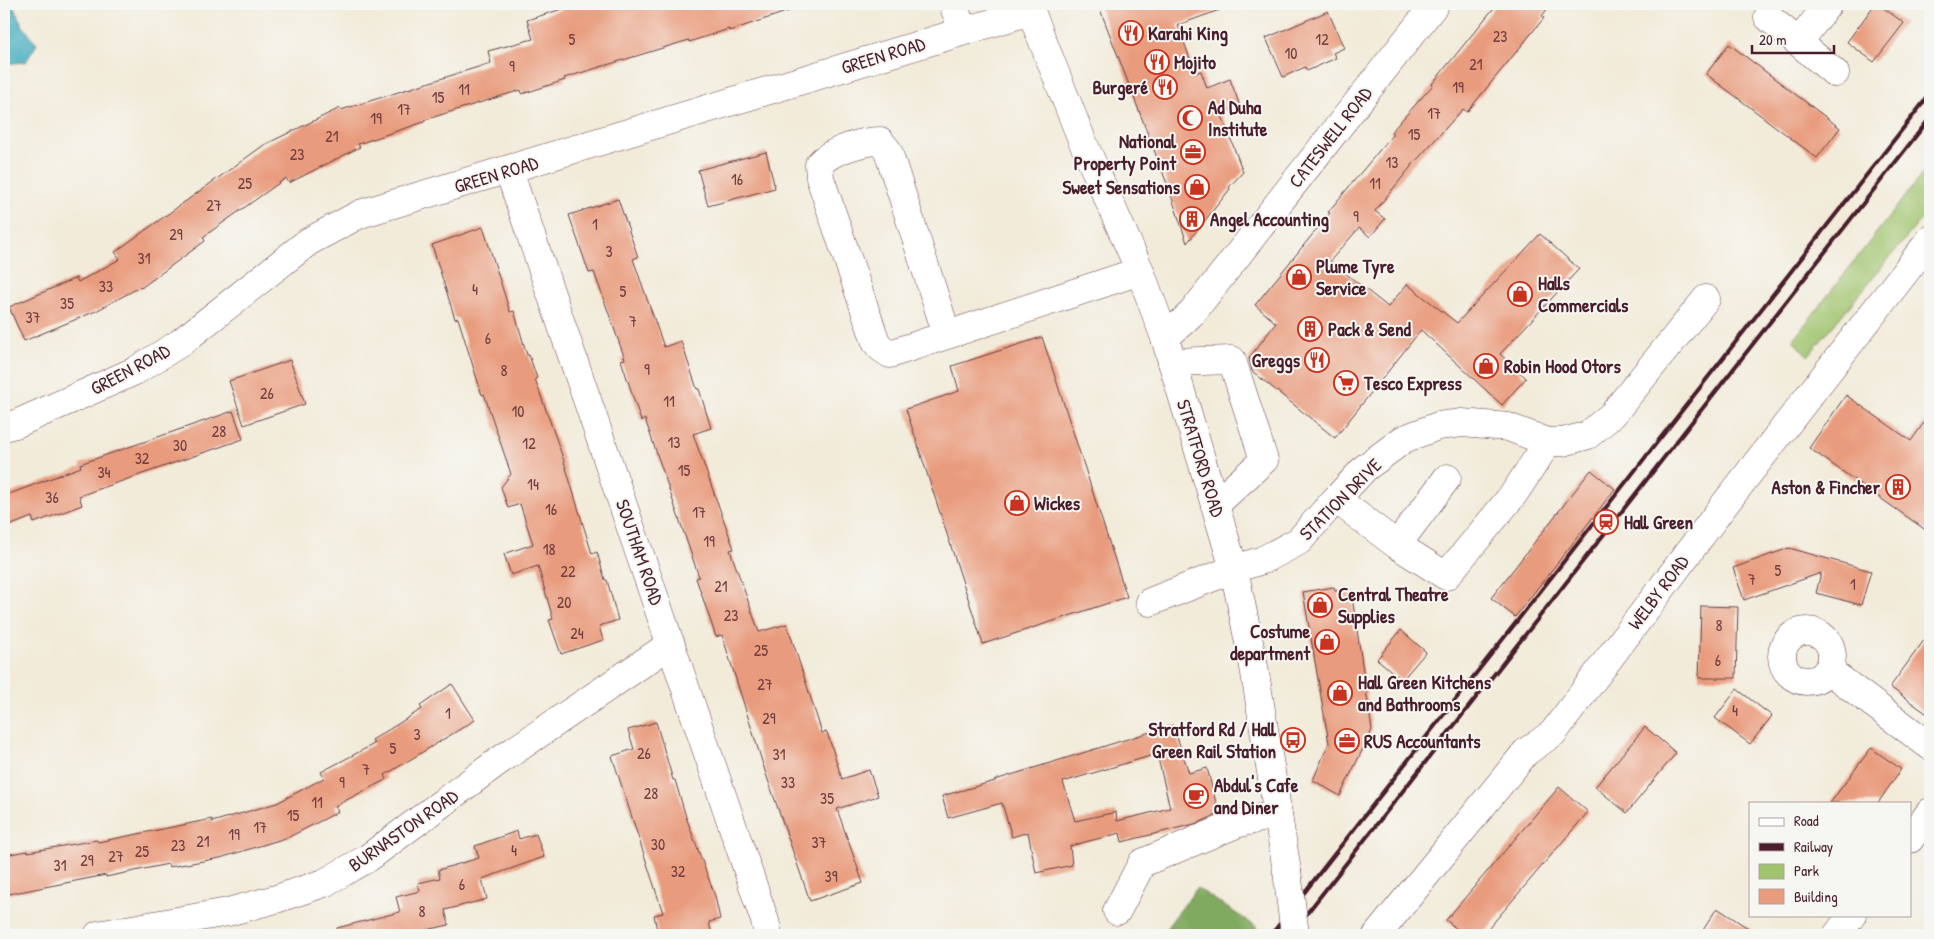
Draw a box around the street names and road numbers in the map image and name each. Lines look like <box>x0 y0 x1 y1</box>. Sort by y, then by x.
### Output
street label: GREEN ROAD <box>838 30 928 80</box>
street label: CATESWELL ROAD <box>1282 81 1378 193</box>
street label: GREEN ROAD <box>451 149 541 199</box>
street label: GREEN ROAD <box>86 337 174 401</box>
street label: STRATFORD ROAD <box>1171 396 1231 520</box>
street label: STATION DRIVE <box>1293 452 1387 546</box>
street label: SOUTHAM ROAD <box>610 496 670 608</box>
street label: WELBY ROAD <box>1621 549 1695 635</box>
street label: BURNASTON ROAD <box>343 783 463 877</box>

